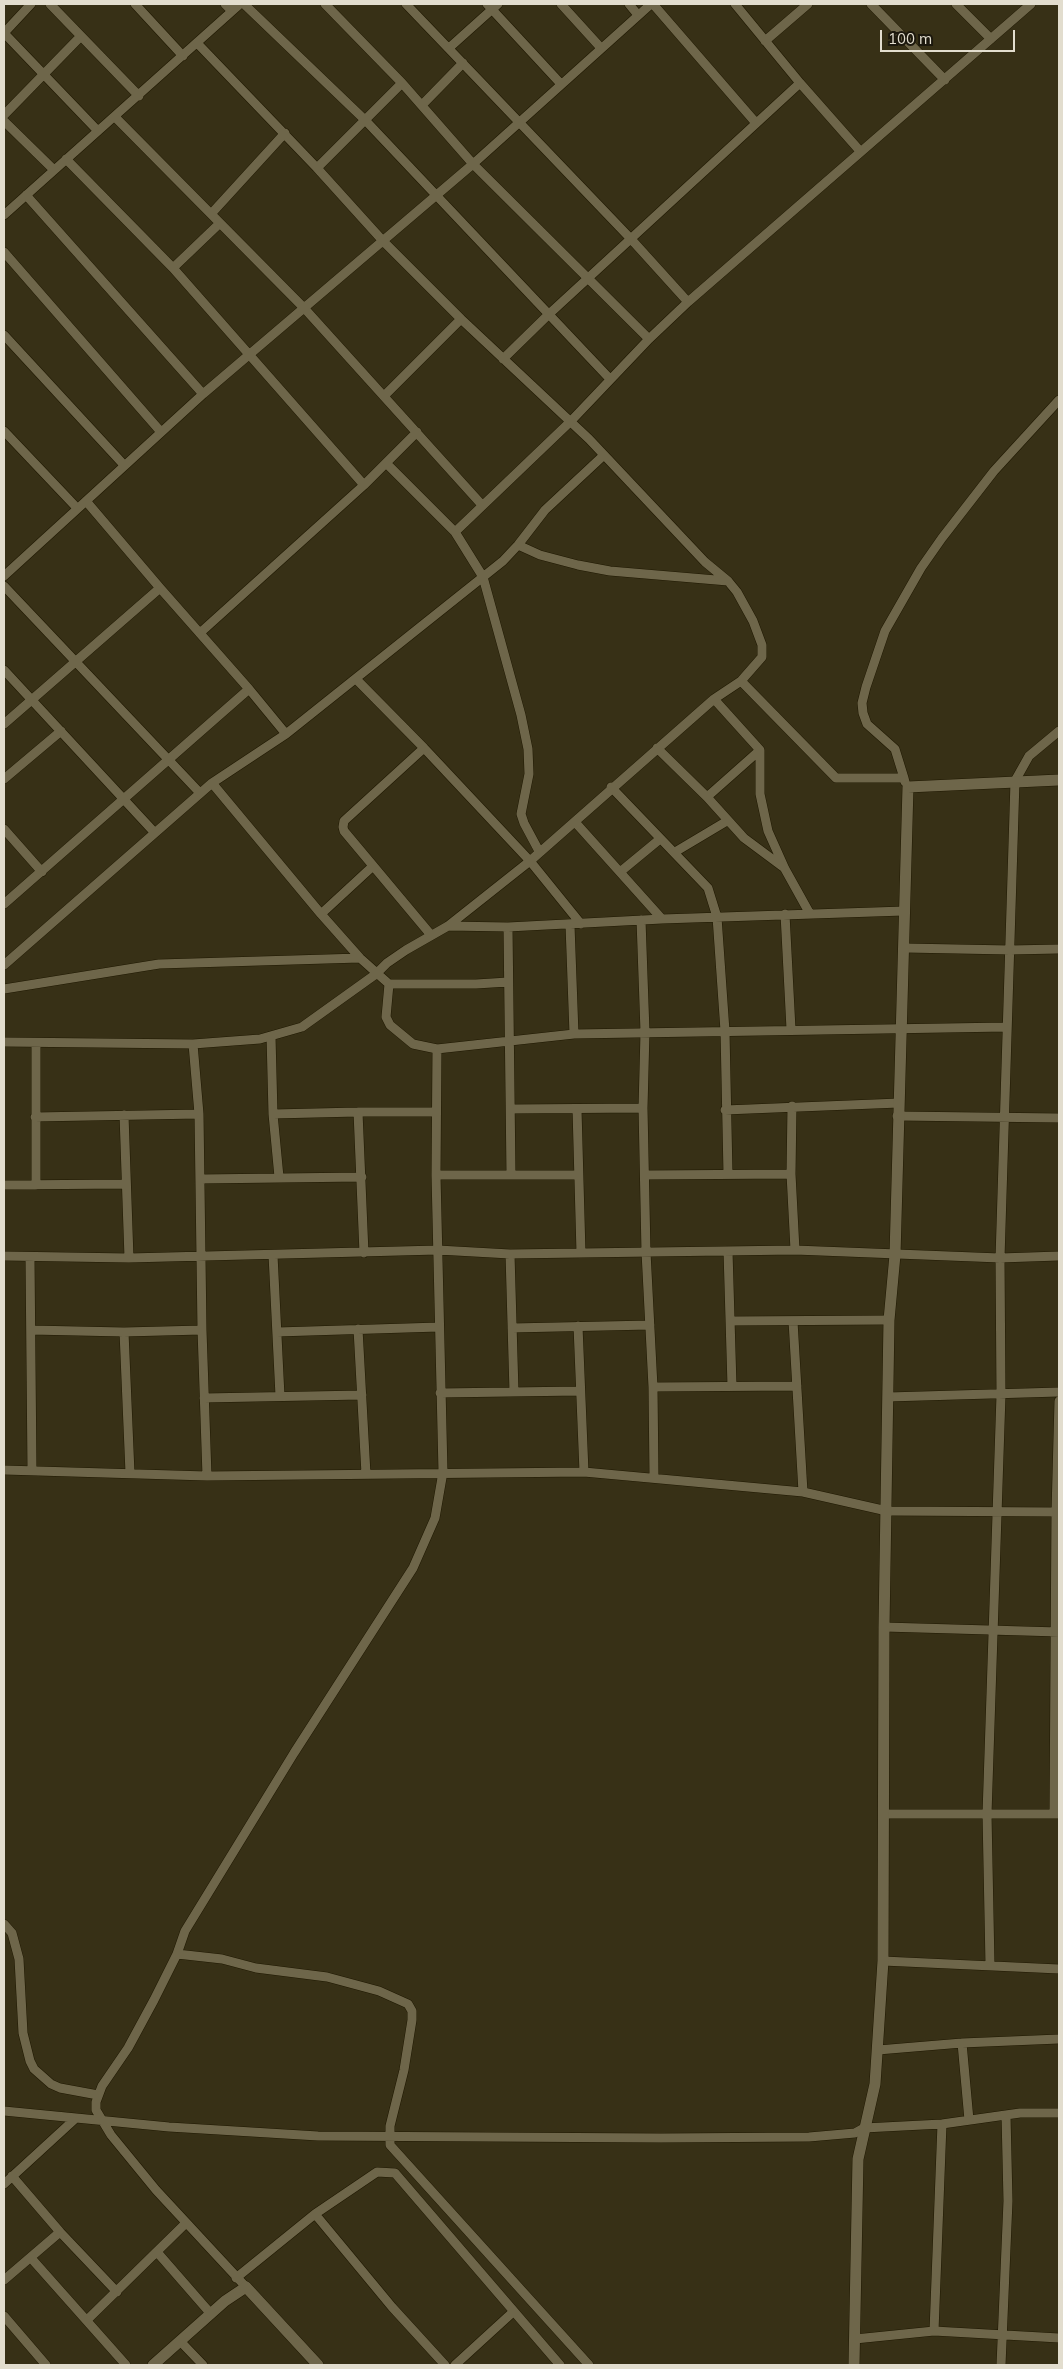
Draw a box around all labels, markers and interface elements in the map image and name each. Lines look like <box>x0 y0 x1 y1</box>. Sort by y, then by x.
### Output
scale bar <box>883 20 1018 52</box>
text: 100 m <box>888 29 932 48</box>

